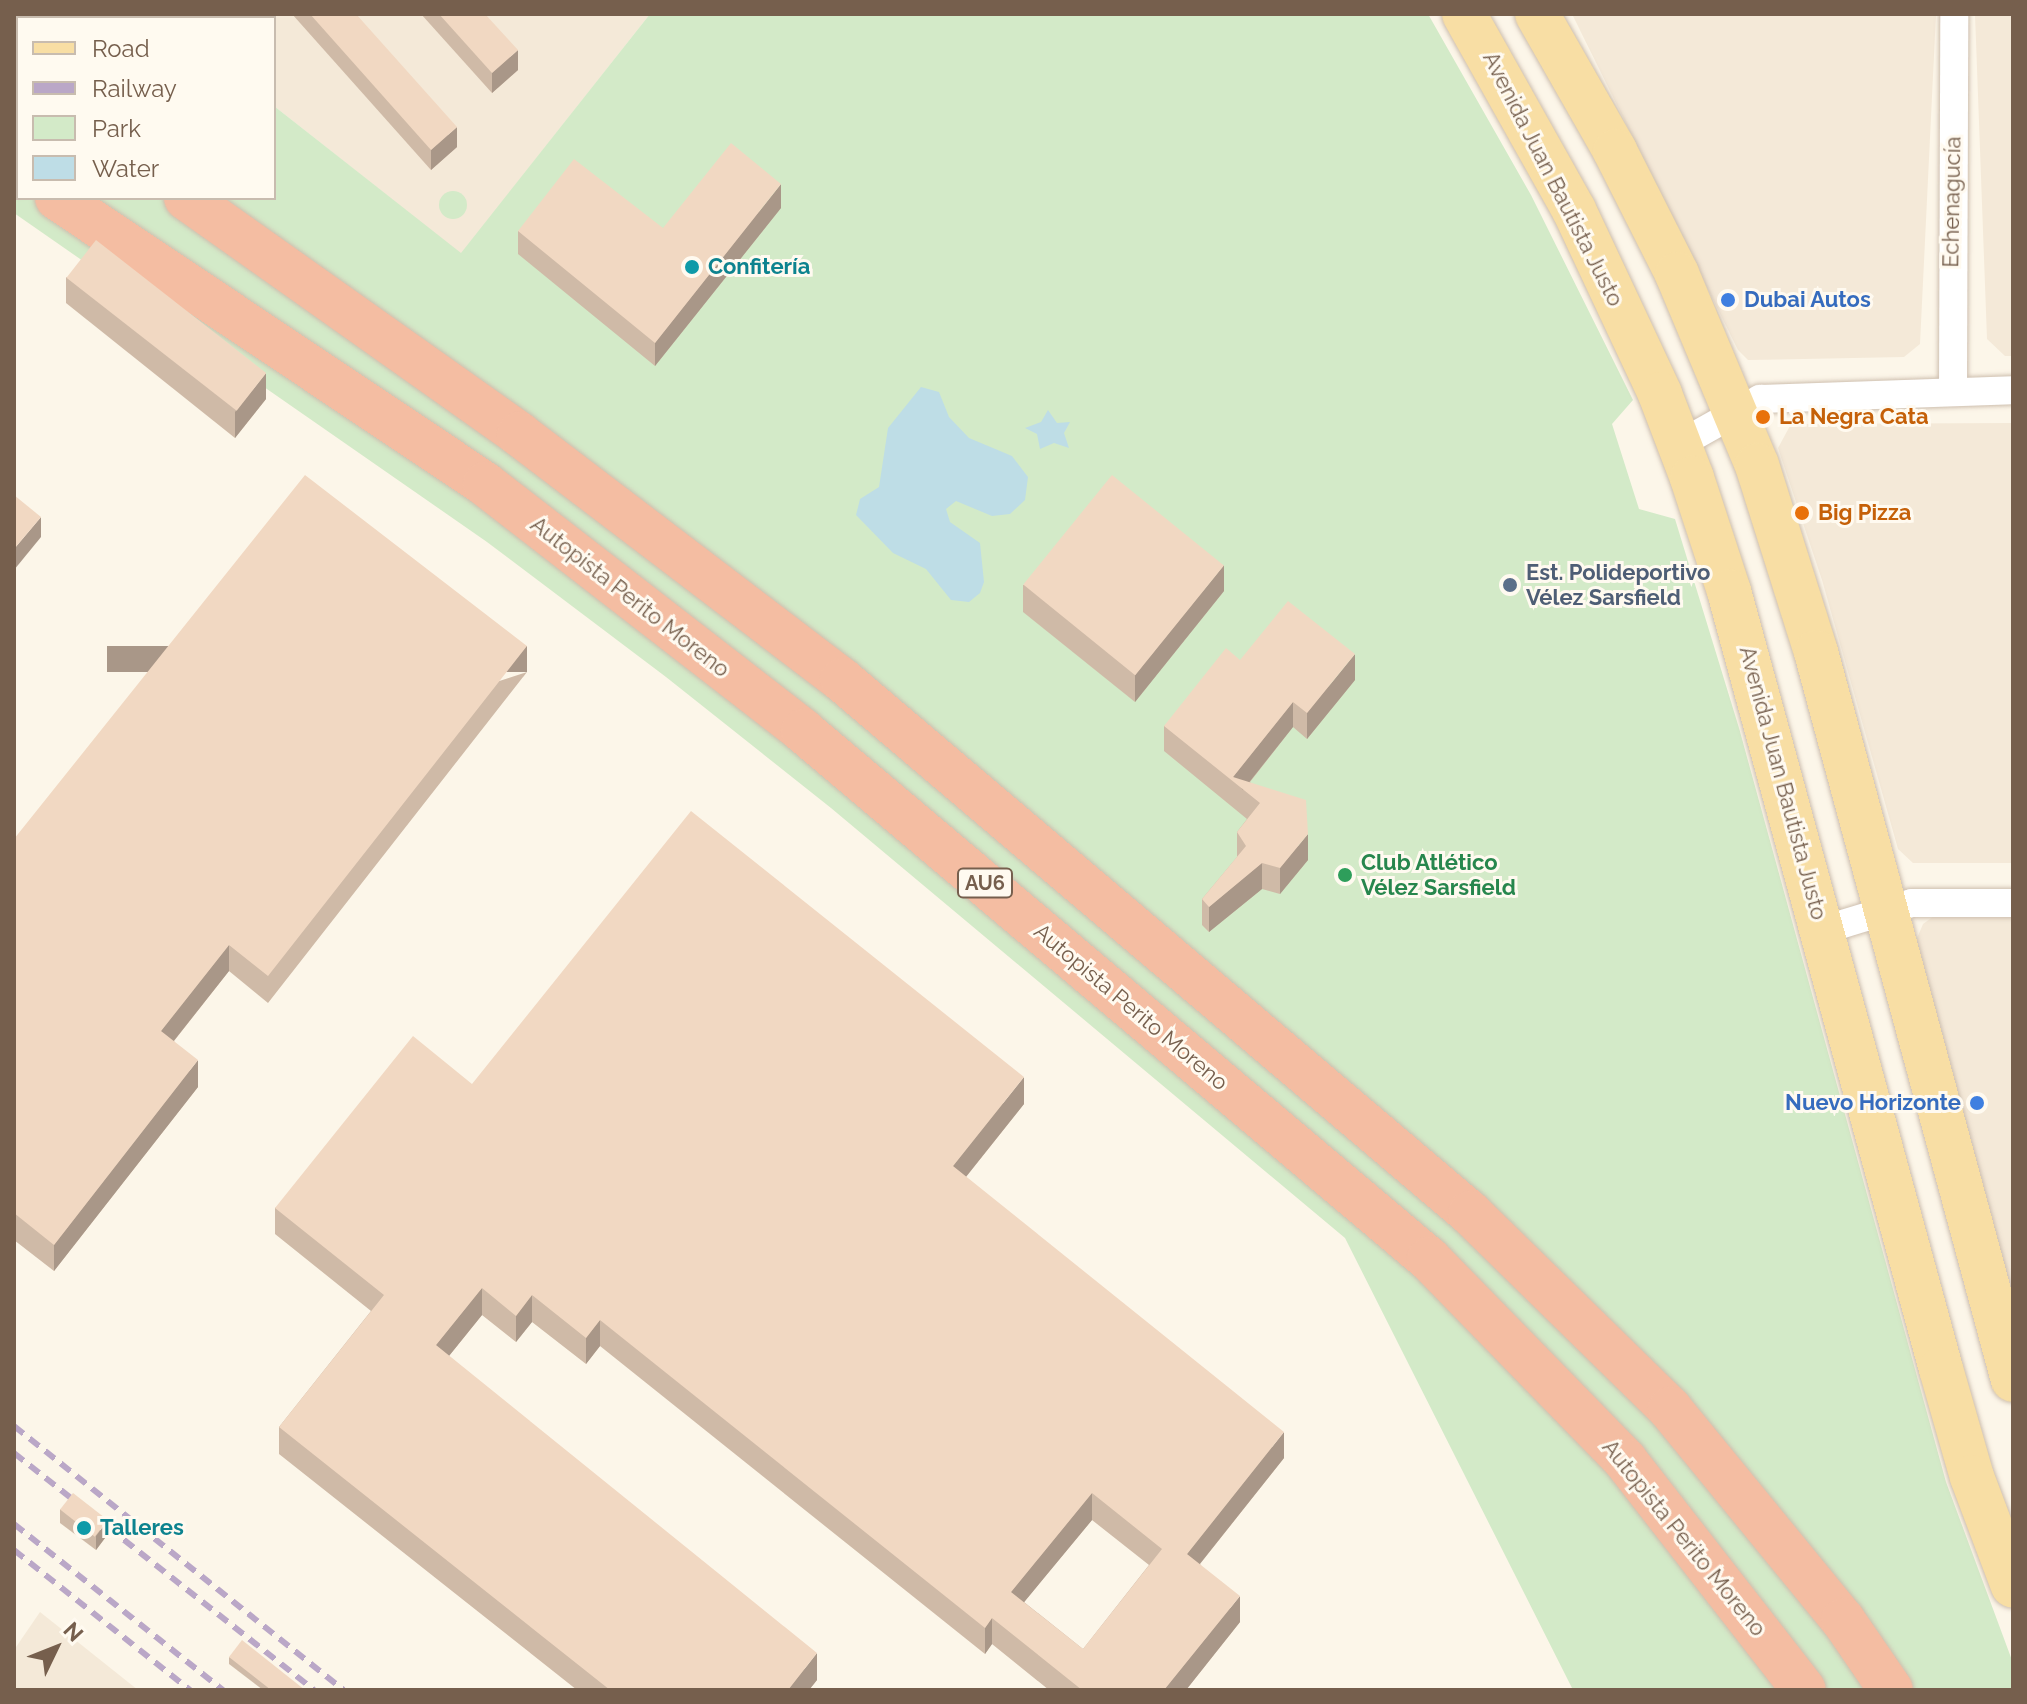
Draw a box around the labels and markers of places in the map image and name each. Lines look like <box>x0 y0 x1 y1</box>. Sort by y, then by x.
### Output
place label: Confitería <box>708 254 810 280</box>
marker: Confitería <box>683 258 701 276</box>
place label: Dubai Autos <box>1744 287 1871 313</box>
marker: Dubai Autos <box>1719 291 1737 309</box>
place label: La Negra Cata <box>1779 404 1929 430</box>
marker: La Negra Cata <box>1754 408 1772 426</box>
place label: Big Pizza <box>1818 500 1911 526</box>
marker: Big Pizza <box>1793 504 1811 522</box>
place label: Est. Polideportivo Vélez Sarsfield <box>1526 559 1710 610</box>
marker: Est. Polideportivo Vélez Sarsfield <box>1501 576 1519 594</box>
place label: Club Atlético Vélez Sarsfield <box>1361 849 1516 900</box>
marker: Club Atlético Vélez Sarsfield <box>1336 866 1354 884</box>
place label: Nuevo Horizonte <box>1785 1090 1961 1116</box>
marker: Nuevo Horizonte <box>1968 1094 1986 1112</box>
place label: Talleres <box>100 1515 184 1541</box>
marker: Talleres <box>75 1519 93 1537</box>

